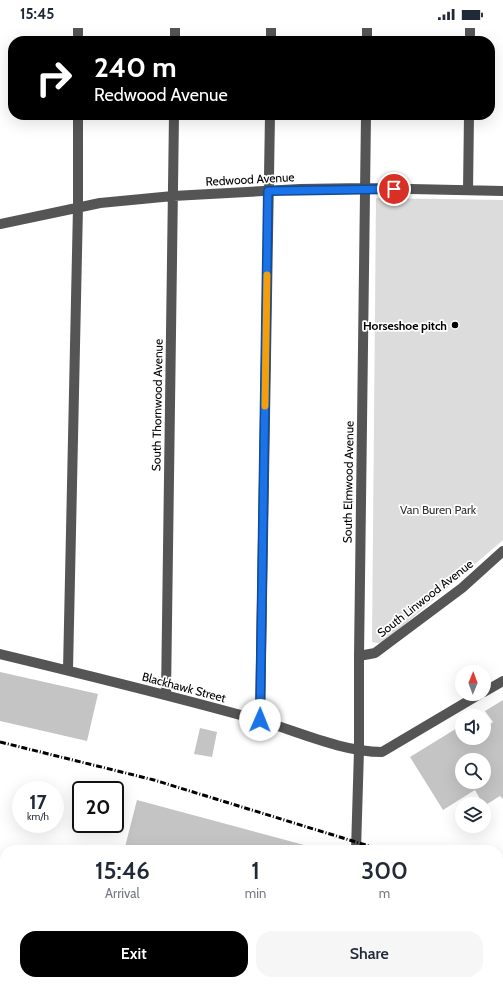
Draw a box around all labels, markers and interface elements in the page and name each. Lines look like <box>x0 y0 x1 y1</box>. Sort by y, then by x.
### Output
text: 15:45 <box>20 5 54 23</box>
text: 240 m <box>94 50 177 84</box>
icon: right <box>28 52 80 104</box>
text: Redwood Avenue <box>94 84 228 106</box>
street label: Redwood Avenue <box>205 169 295 189</box>
pin <box>377 172 411 206</box>
icon: arrive <box>383 178 405 200</box>
place label: Horseshoe pitch <box>363 318 447 333</box>
marker: Horseshoe pitch <box>450 320 460 330</box>
street label: South Thornwood Avenue <box>148 339 166 471</box>
street label: South Elmwood Avenue <box>339 421 357 543</box>
park label: Van Buren Park <box>400 502 477 517</box>
street label: South Linwood Avenue <box>374 556 476 640</box>
north arrow <box>455 665 491 701</box>
map controls <box>455 665 491 833</box>
street label: Blackhawk Street <box>140 669 228 705</box>
position arrow <box>239 699 281 741</box>
button: sound <box>455 709 491 745</box>
button: search <box>455 753 491 789</box>
speed limit sign: 20 <box>72 781 124 833</box>
text: 17 <box>29 790 47 814</box>
button: layers <box>455 797 491 833</box>
text: km/h <box>27 810 49 823</box>
text: 15:46 <box>95 856 150 885</box>
text: 1 <box>251 856 260 885</box>
text: 300 <box>361 856 408 885</box>
text: Arrival <box>105 885 140 901</box>
text: min <box>245 885 266 901</box>
text: m <box>379 885 390 901</box>
button: Exit <box>20 931 248 977</box>
button: Share <box>256 931 483 977</box>

